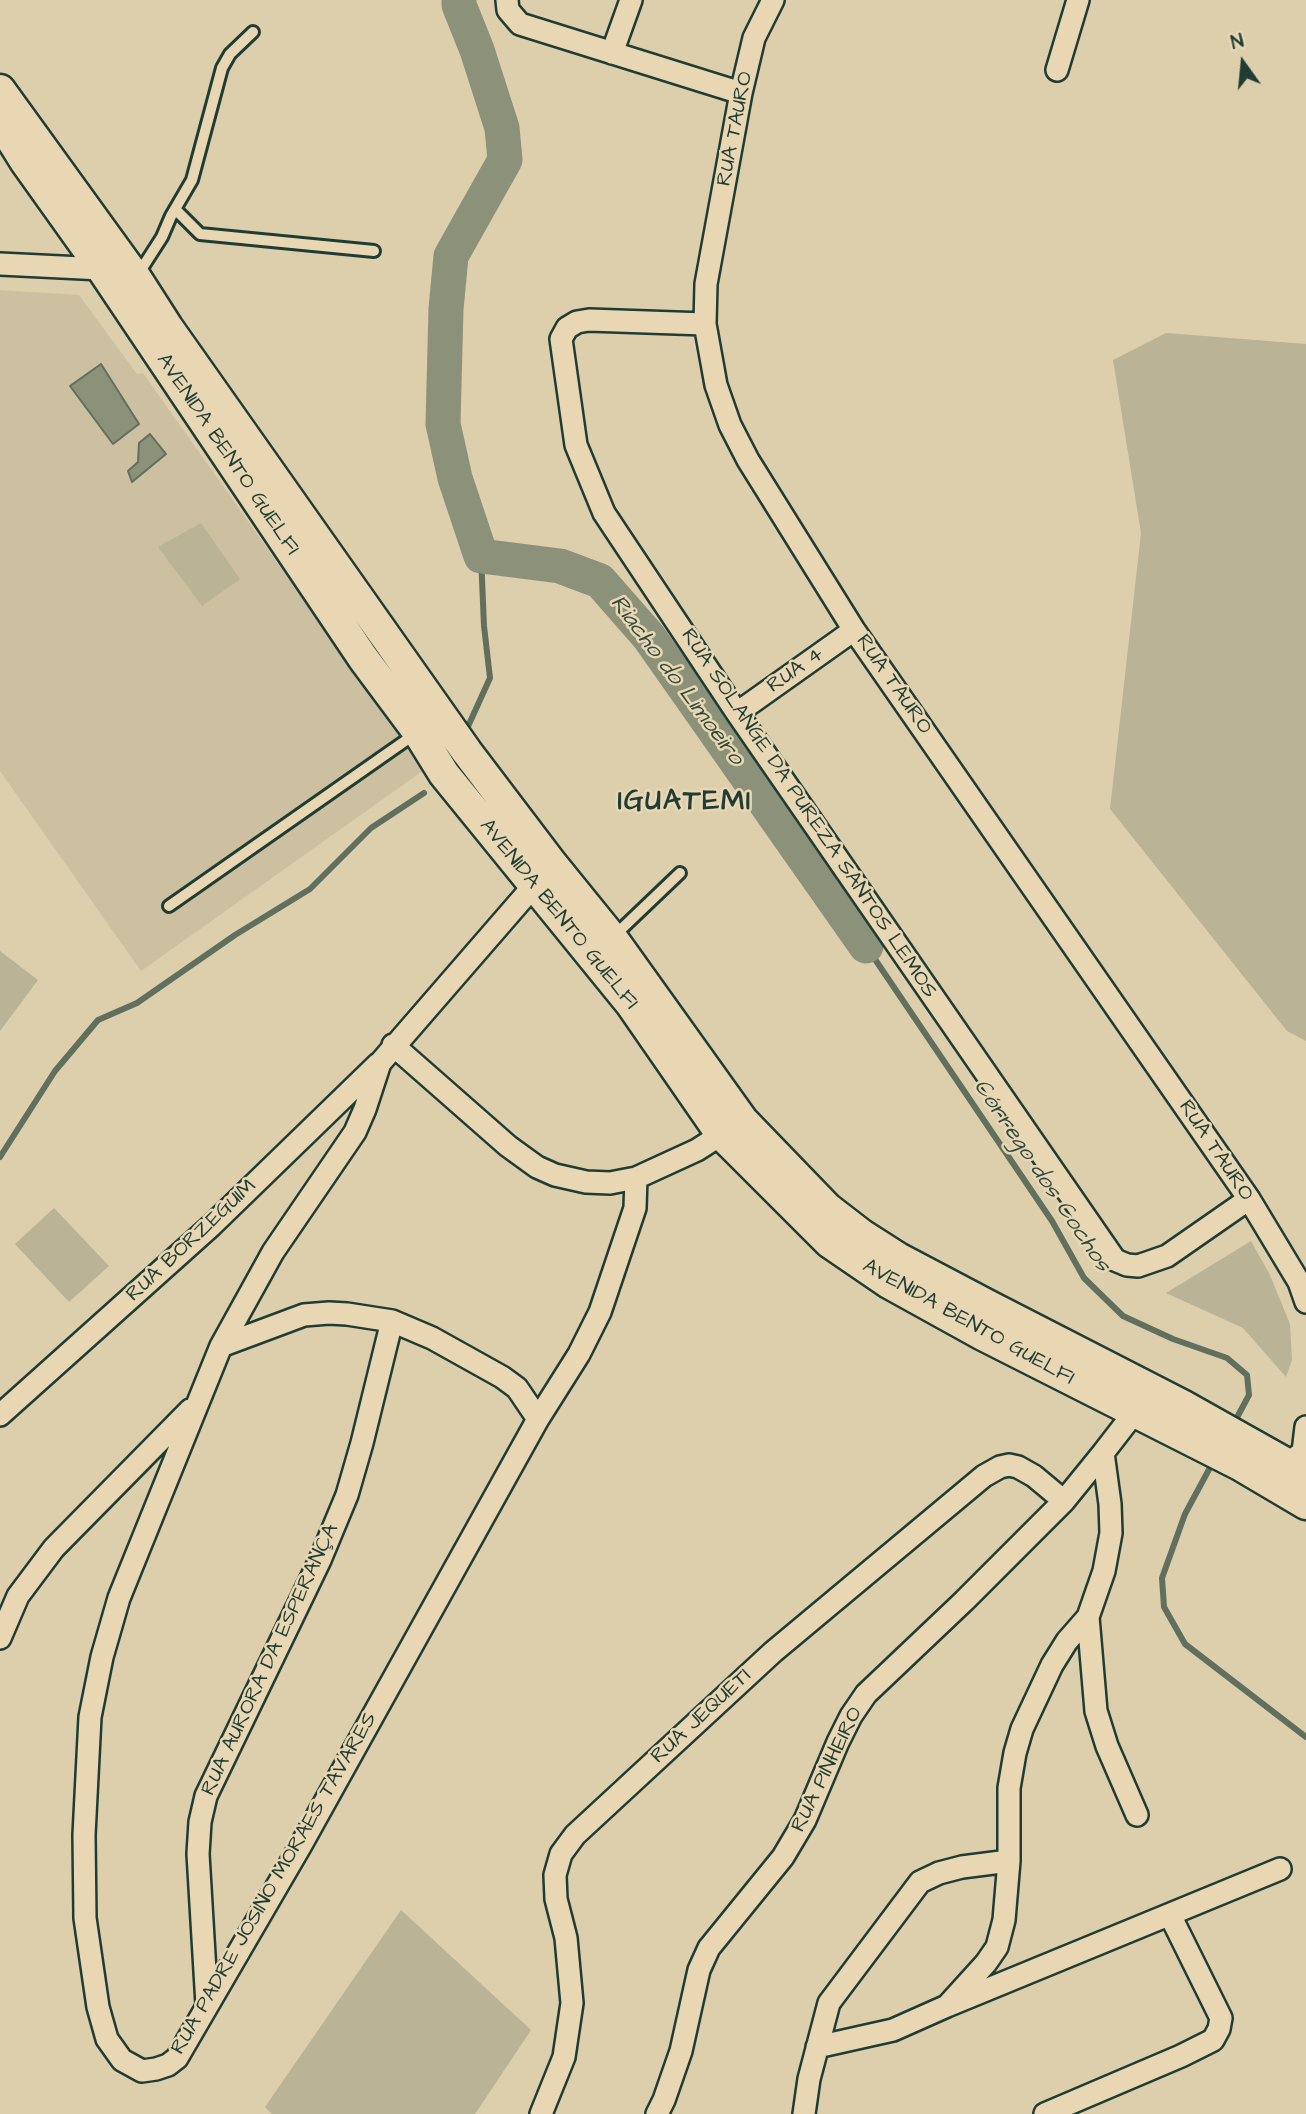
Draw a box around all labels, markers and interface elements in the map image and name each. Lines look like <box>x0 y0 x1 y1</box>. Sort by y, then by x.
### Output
north arrow <box>1208 28 1278 98</box>
text: N <box>1228 28 1247 57</box>
street label: RUA TAURO <box>713 70 759 188</box>
street label: AVENIDA BENTO GUELFI <box>150 349 304 561</box>
water label: Riacho do Limoeiro <box>603 591 749 771</box>
street label: RUA SOLANGE DA PUREZA SANTOS LEMOS <box>674 624 942 1004</box>
street label: RUA TAURO <box>849 630 937 740</box>
street label: RUA 4 <box>763 643 829 699</box>
district label: IGUATEMI <box>619 786 751 820</box>
street label: AVENIDA BENTO GUELFI <box>473 815 643 1015</box>
water label: Córrego dos Cochos <box>966 1075 1116 1277</box>
street label: RUA TAURO <box>1172 1096 1258 1206</box>
street label: RUA BORZEGUIM <box>122 1174 262 1308</box>
street label: AVENIDA BENTO GUELFI <box>858 1254 1078 1392</box>
street label: RUA AURORA DA ESPERANÇA <box>197 1520 345 1800</box>
street label: RUA JEQUETI <box>647 1664 757 1770</box>
street label: RUA PINHEIRO <box>787 1703 869 1837</box>
street label: RUA PADRE JOSINO MORAES TAVARES <box>166 1709 384 2059</box>

